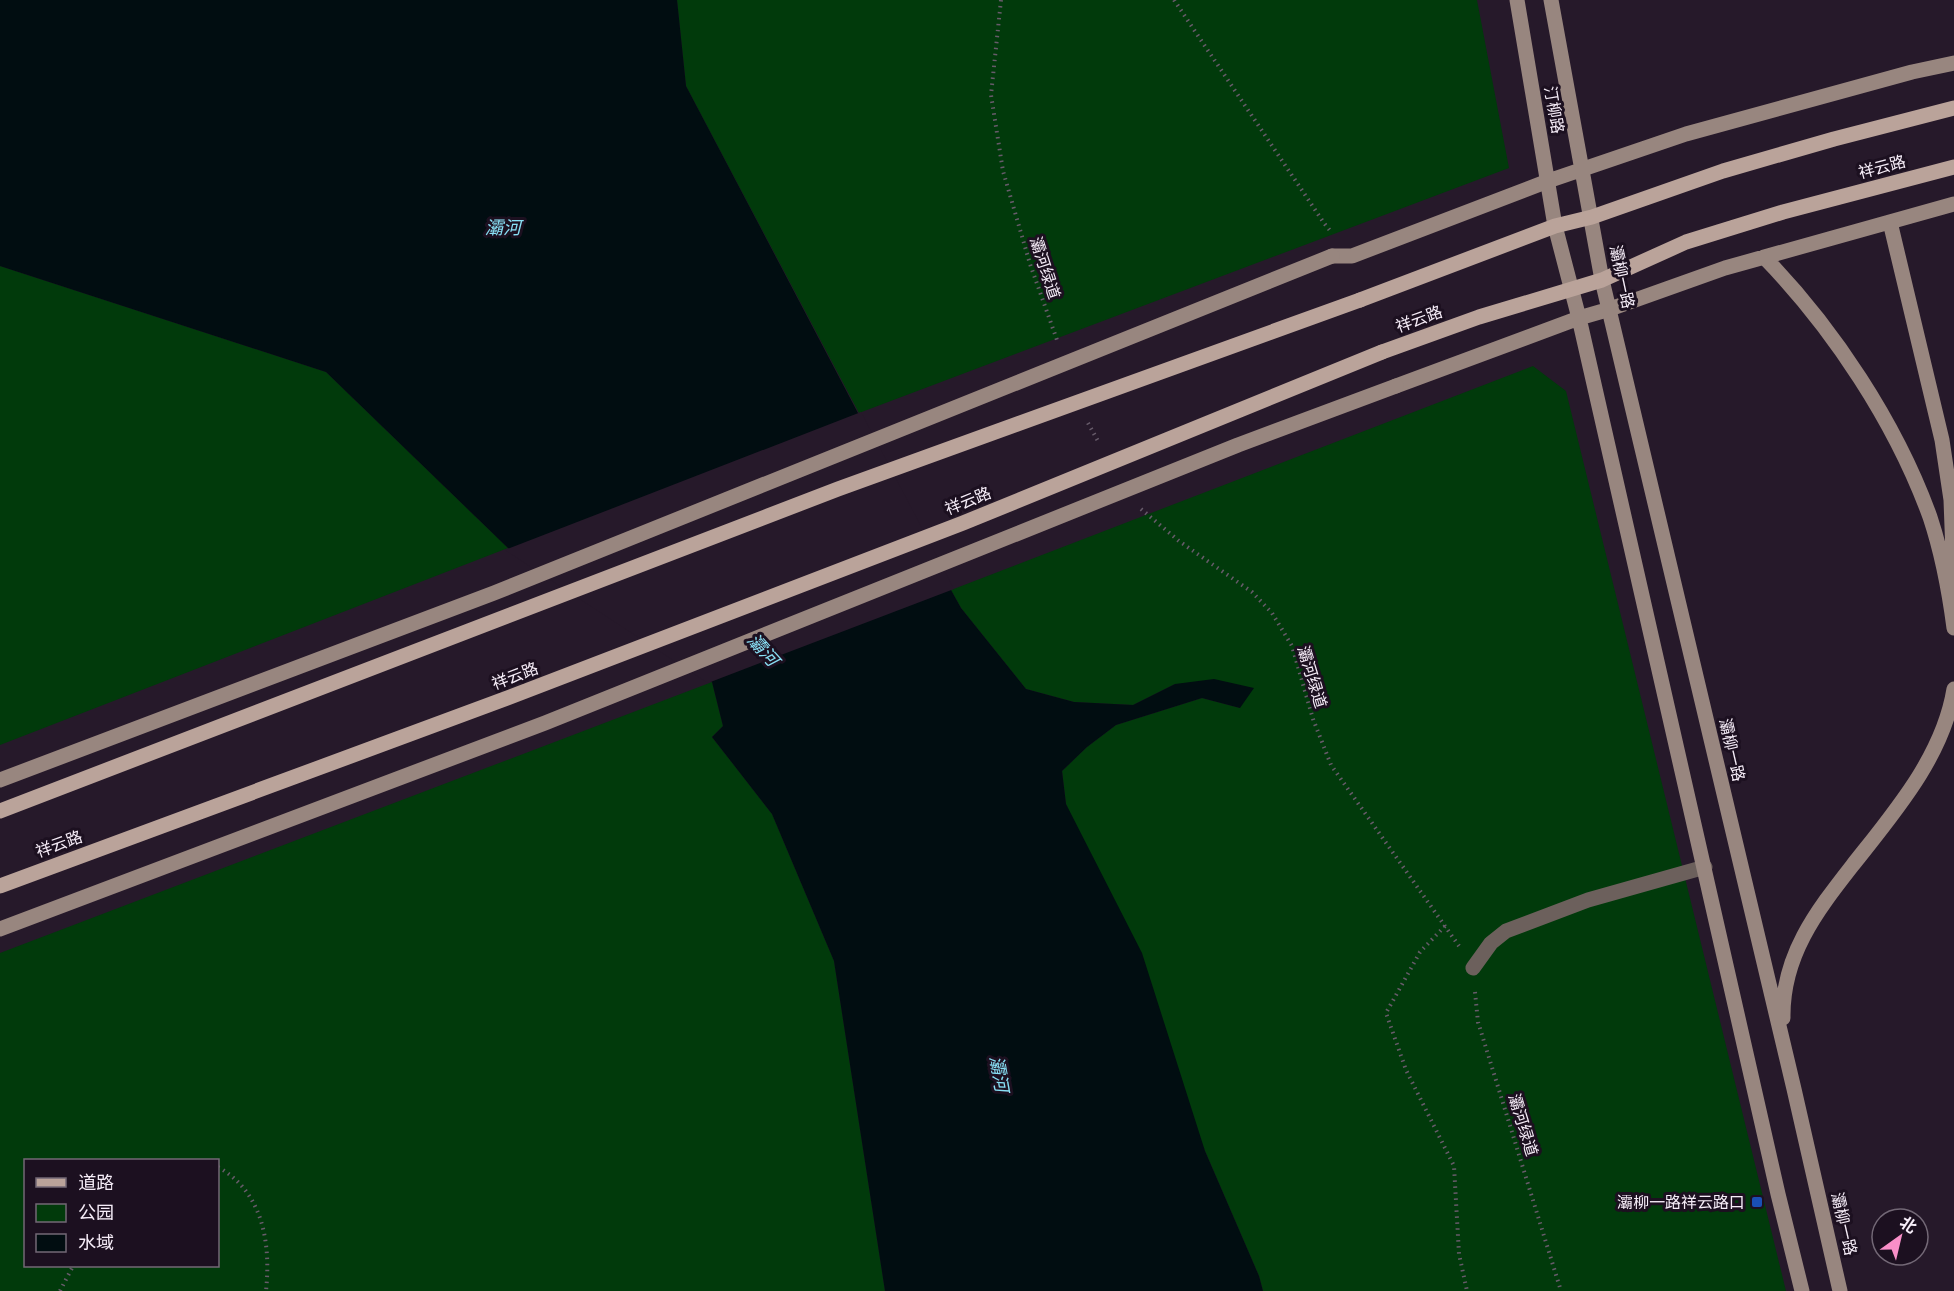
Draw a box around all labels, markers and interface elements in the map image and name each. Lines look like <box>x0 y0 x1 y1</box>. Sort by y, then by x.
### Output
street label: 汀柳路 <box>1540 85 1568 135</box>
street label: 祥云路 <box>1856 152 1908 182</box>
water label: 灞河 <box>485 217 524 239</box>
street label: 灞河绿道 <box>1026 235 1064 301</box>
street label: 灞柳一路 <box>1606 244 1638 310</box>
street label: 祥云路 <box>1393 302 1445 336</box>
street label: 祥云路 <box>942 483 994 519</box>
water label: 灞河 <box>743 629 785 673</box>
street label: 灞河绿道 <box>1294 644 1330 710</box>
street label: 祥云路 <box>489 659 541 693</box>
street label: 灞柳一路 <box>1716 717 1748 783</box>
street label: 祥云路 <box>33 827 85 861</box>
water label: 灞河 <box>985 1054 1013 1097</box>
street label: 灞河绿道 <box>1505 1092 1541 1158</box>
legend <box>24 1159 219 1267</box>
text: 道路 <box>78 1172 114 1194</box>
street label: 灞柳一路 <box>1828 1191 1860 1257</box>
place label: 灞柳一路祥云路口 <box>1617 1193 1745 1212</box>
marker: 灞柳一路祥云路口 <box>1750 1195 1764 1209</box>
text: 公园 <box>78 1202 114 1224</box>
north arrow <box>1870 1207 1930 1267</box>
text: 北 <box>1896 1213 1920 1237</box>
text: 水域 <box>78 1232 114 1254</box>

